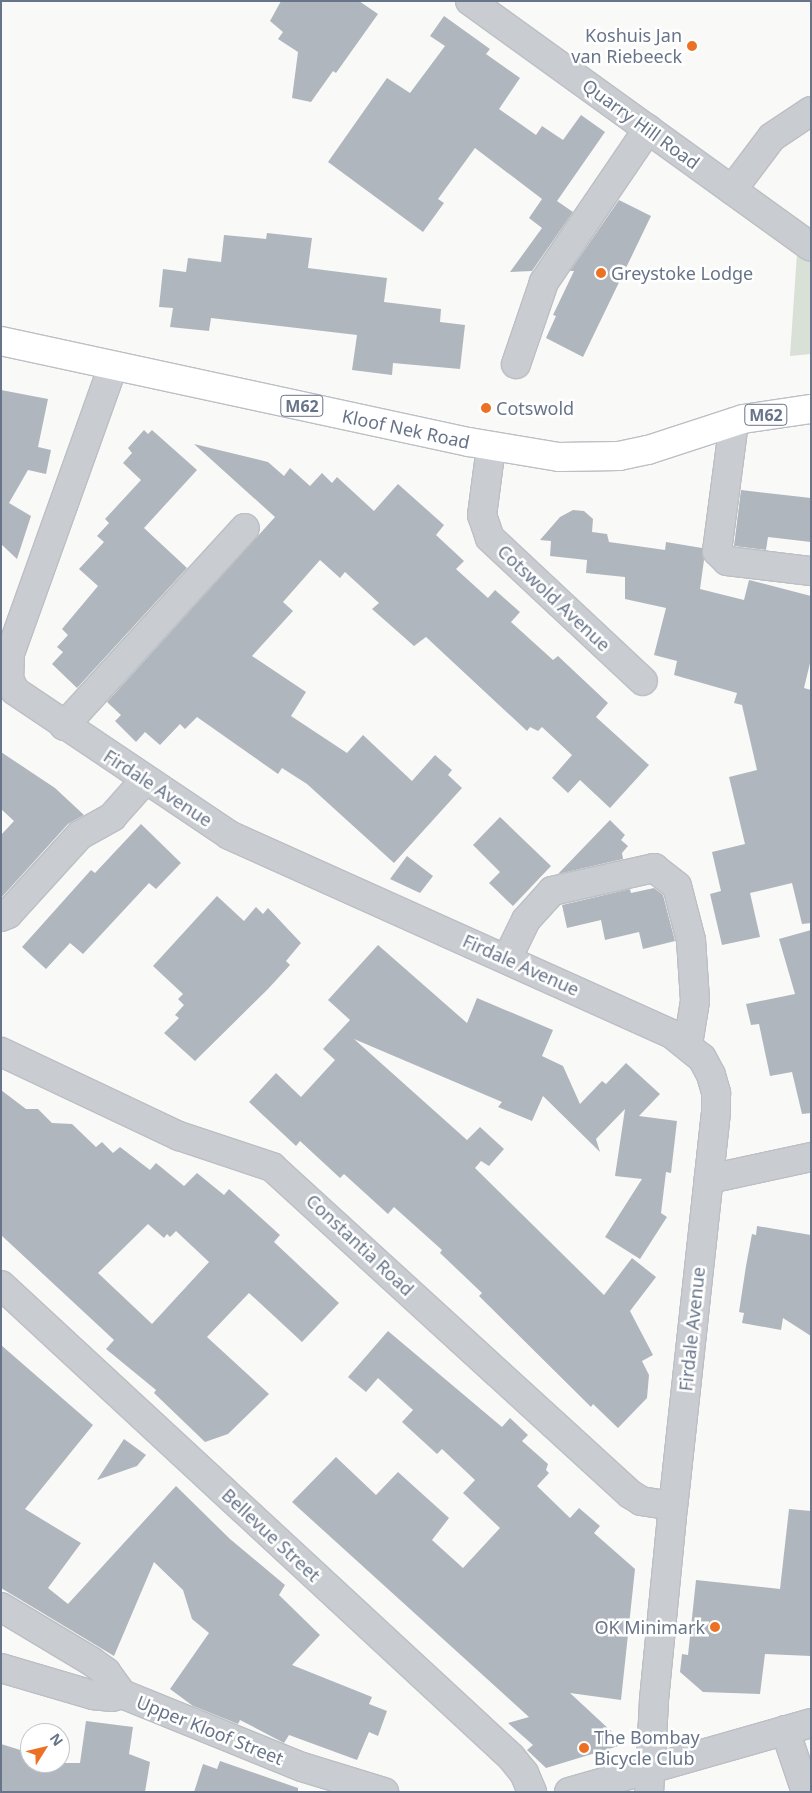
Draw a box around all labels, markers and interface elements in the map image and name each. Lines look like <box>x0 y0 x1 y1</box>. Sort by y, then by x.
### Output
place label: Koshuis Jan van Riebeeck <box>571 25 682 68</box>
marker: Koshuis Jan van Riebeeck <box>686 40 698 52</box>
street label: Quarry Hill Road <box>578 74 704 174</box>
place label: Greystoke Lodge <box>611 262 753 284</box>
marker: Greystoke Lodge <box>595 267 607 279</box>
road number: M62 <box>280 392 324 420</box>
place label: Cotswold <box>496 397 574 419</box>
marker: Cotswold <box>480 402 492 414</box>
road number: M62 <box>744 402 788 428</box>
street label: Kloof Nek Road <box>340 405 472 453</box>
street label: Cotswold Avenue <box>493 540 615 656</box>
street label: Firdale Avenue <box>100 745 216 831</box>
street label: Firdale Avenue <box>460 930 582 1000</box>
street label: Constantia Road <box>302 1190 418 1300</box>
street label: Firdale Avenue <box>675 1266 709 1392</box>
street label: Bellevue Street <box>217 1484 325 1586</box>
place label: OK Minimark <box>594 1616 705 1638</box>
marker: OK Minimark <box>709 1621 721 1633</box>
street label: Upper Kloof Street <box>134 1691 286 1769</box>
north arrow <box>20 1723 70 1773</box>
place label: The Bombay Bicycle Club <box>594 1727 700 1770</box>
text: N <box>46 1729 68 1750</box>
marker: The Bombay Bicycle Club <box>578 1742 590 1754</box>

